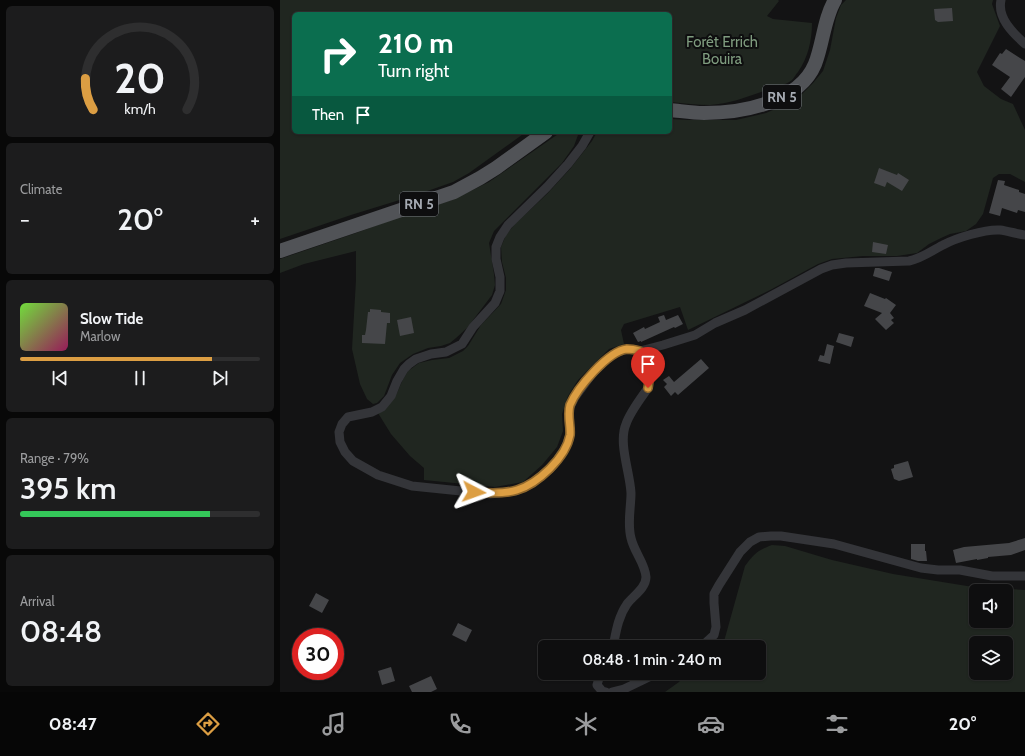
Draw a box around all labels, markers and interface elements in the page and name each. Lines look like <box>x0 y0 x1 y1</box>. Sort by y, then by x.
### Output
text: 210 m <box>378 26 454 60</box>
icon: right <box>312 28 364 80</box>
park label: Forêt Errich Bouira <box>686 33 758 68</box>
text: 20 <box>114 52 166 102</box>
text: Turn right <box>378 60 449 82</box>
road number: RN 5 <box>763 85 801 109</box>
text: km/h <box>124 99 156 117</box>
icon: arrive <box>352 104 374 126</box>
text: Then <box>312 106 344 124</box>
text: Climate <box>20 181 62 197</box>
road number: RN 5 <box>400 192 438 216</box>
text: 20° <box>117 201 163 238</box>
text: − <box>20 206 30 233</box>
text: + <box>250 206 260 233</box>
text: Slow Tide <box>80 310 143 328</box>
text: Marlow <box>80 328 120 344</box>
pin <box>631 347 665 388</box>
icon: arrive <box>637 353 659 375</box>
icon: previous <box>49 367 71 389</box>
icon: pause <box>129 367 151 389</box>
icon: next <box>209 367 231 389</box>
text: Range · 79% <box>20 450 89 466</box>
text: 395 km <box>20 470 116 507</box>
position arrow <box>453 471 495 513</box>
map controls <box>969 584 1013 680</box>
button: sound <box>969 584 1013 628</box>
text: Arrival <box>20 593 55 609</box>
text: 08:48 <box>20 613 102 650</box>
speed limit sign: 30 <box>292 628 344 680</box>
button: layers <box>969 636 1013 680</box>
text: 08:48 · 1 min · 240 m <box>582 651 722 669</box>
icon: directions <box>194 710 222 738</box>
icon: music <box>320 710 348 738</box>
icon: phone <box>446 710 474 738</box>
icon: climate <box>572 710 600 738</box>
icon: car <box>697 710 725 738</box>
icon: filters <box>823 710 851 738</box>
text: 08:47 <box>49 713 97 735</box>
text: 20° <box>949 713 976 735</box>

